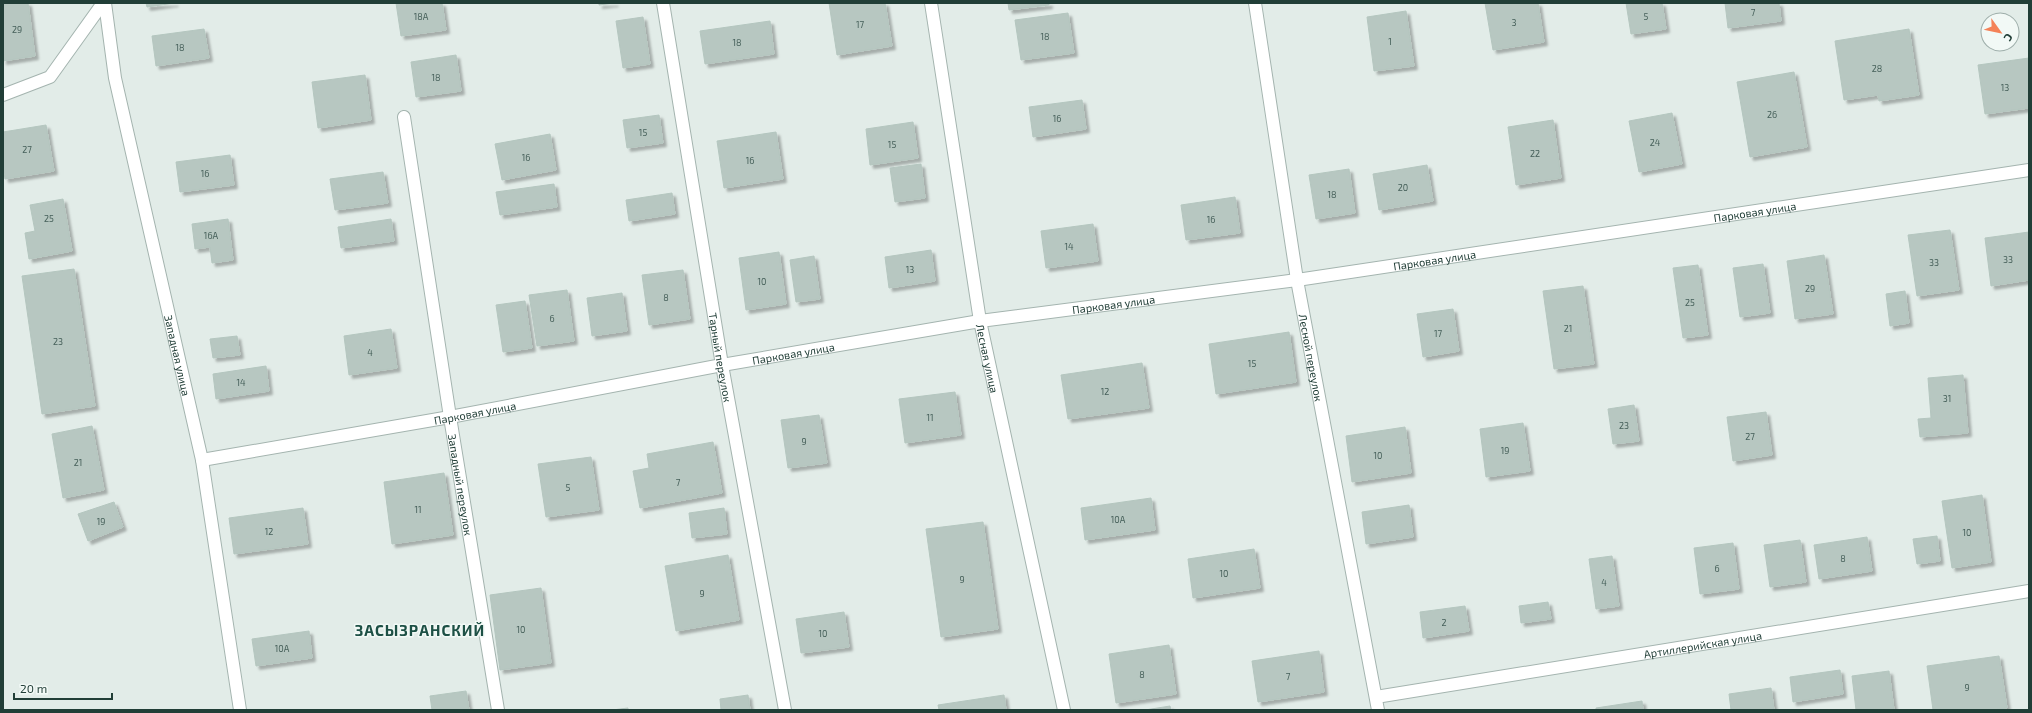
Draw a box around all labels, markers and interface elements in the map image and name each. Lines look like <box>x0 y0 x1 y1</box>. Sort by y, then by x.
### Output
house number: 7 <box>1751 7 1756 18</box>
house number: 18А <box>414 11 429 22</box>
house number: 5 <box>1644 11 1649 22</box>
north arrow <box>1980 12 2020 52</box>
house number: 3 <box>1511 17 1517 28</box>
house number: 17 <box>856 19 864 30</box>
house number: 29 <box>12 24 22 35</box>
house number: 18 <box>1040 31 1050 42</box>
text: С <box>2001 31 2016 44</box>
house number: 1 <box>1388 36 1392 47</box>
house number: 18 <box>732 37 742 48</box>
house number: 18 <box>175 42 185 53</box>
house number: 28 <box>1872 63 1882 74</box>
house number: 18 <box>431 72 441 83</box>
house number: 13 <box>2001 82 2009 93</box>
house number: 26 <box>1767 109 1777 120</box>
house number: 16 <box>1053 113 1061 124</box>
house number: 15 <box>639 127 647 138</box>
house number: 24 <box>1650 137 1661 148</box>
house number: 15 <box>888 139 896 150</box>
house number: 27 <box>22 144 32 155</box>
house number: 22 <box>1530 148 1540 159</box>
house number: 16 <box>522 152 530 163</box>
house number: 16 <box>746 155 754 166</box>
house number: 16 <box>201 168 209 179</box>
house number: 20 <box>1398 182 1408 193</box>
house number: 18 <box>1327 189 1337 200</box>
street label: Парковая улица <box>1713 199 1797 224</box>
house number: 25 <box>44 213 54 224</box>
house number: 16 <box>1207 214 1215 225</box>
house number: 16А <box>204 230 219 241</box>
house number: 14 <box>1064 241 1074 252</box>
street label: Парковая улица <box>1392 247 1477 272</box>
house number: 33 <box>2003 254 2013 265</box>
house number: 33 <box>1929 257 1939 268</box>
house number: 13 <box>906 264 914 275</box>
house number: 10 <box>757 276 767 287</box>
house number: 29 <box>1805 283 1815 294</box>
house number: 8 <box>663 292 669 303</box>
street label: Парковая улица <box>1071 292 1156 316</box>
house number: 25 <box>1685 297 1695 308</box>
street label: Тарный переулок <box>707 312 735 403</box>
street label: Западная улица <box>163 313 194 397</box>
house number: 6 <box>549 313 555 324</box>
street label: Лесной переулок <box>1297 313 1326 402</box>
street label: Лесная улица <box>974 323 1002 394</box>
house number: 21 <box>1564 323 1572 334</box>
house number: 17 <box>1434 328 1442 339</box>
house number: 23 <box>53 336 63 347</box>
street label: Парковая улица <box>751 339 836 366</box>
house number: 4 <box>367 347 373 358</box>
house number: 15 <box>1248 358 1256 369</box>
house number: 14 <box>236 377 246 388</box>
house number: 12 <box>1101 386 1109 397</box>
house number: 31 <box>1943 393 1951 404</box>
street label: Парковая улица <box>433 398 517 426</box>
house number: 11 <box>926 412 934 423</box>
house number: 23 <box>1619 420 1629 431</box>
house number: 27 <box>1745 431 1755 442</box>
street label: Западный переулок <box>446 433 476 536</box>
house number: 9 <box>801 436 807 447</box>
house number: 19 <box>1501 445 1509 456</box>
house number: 10 <box>1373 450 1383 461</box>
house number: 21 <box>74 457 82 468</box>
house number: 7 <box>676 477 681 488</box>
house number: 5 <box>566 482 571 493</box>
house number: 11 <box>414 504 422 515</box>
house number: 10А <box>1111 514 1126 525</box>
house number: 19 <box>97 516 105 527</box>
house number: 12 <box>265 526 273 537</box>
house number: 10 <box>1962 527 1972 538</box>
house number: 8 <box>1840 553 1846 564</box>
house number: 6 <box>1714 563 1720 574</box>
house number: 10 <box>1219 568 1229 579</box>
house number: 9 <box>959 574 965 585</box>
house number: 4 <box>1601 577 1607 588</box>
house number: 9 <box>699 588 705 599</box>
house number: 2 <box>1441 617 1447 628</box>
district label: ЗАСЫЗРАНСКИЙ <box>355 621 485 639</box>
house number: 10 <box>516 624 526 635</box>
house number: 10 <box>818 628 828 639</box>
street label: Артиллерийская улица <box>1643 628 1763 660</box>
house number: 10А <box>275 643 290 654</box>
house number: 8 <box>1139 669 1145 680</box>
house number: 7 <box>1286 671 1291 682</box>
scale bar <box>14 675 112 701</box>
text: 20 m <box>20 681 47 695</box>
house number: 9 <box>1964 682 1970 693</box>

